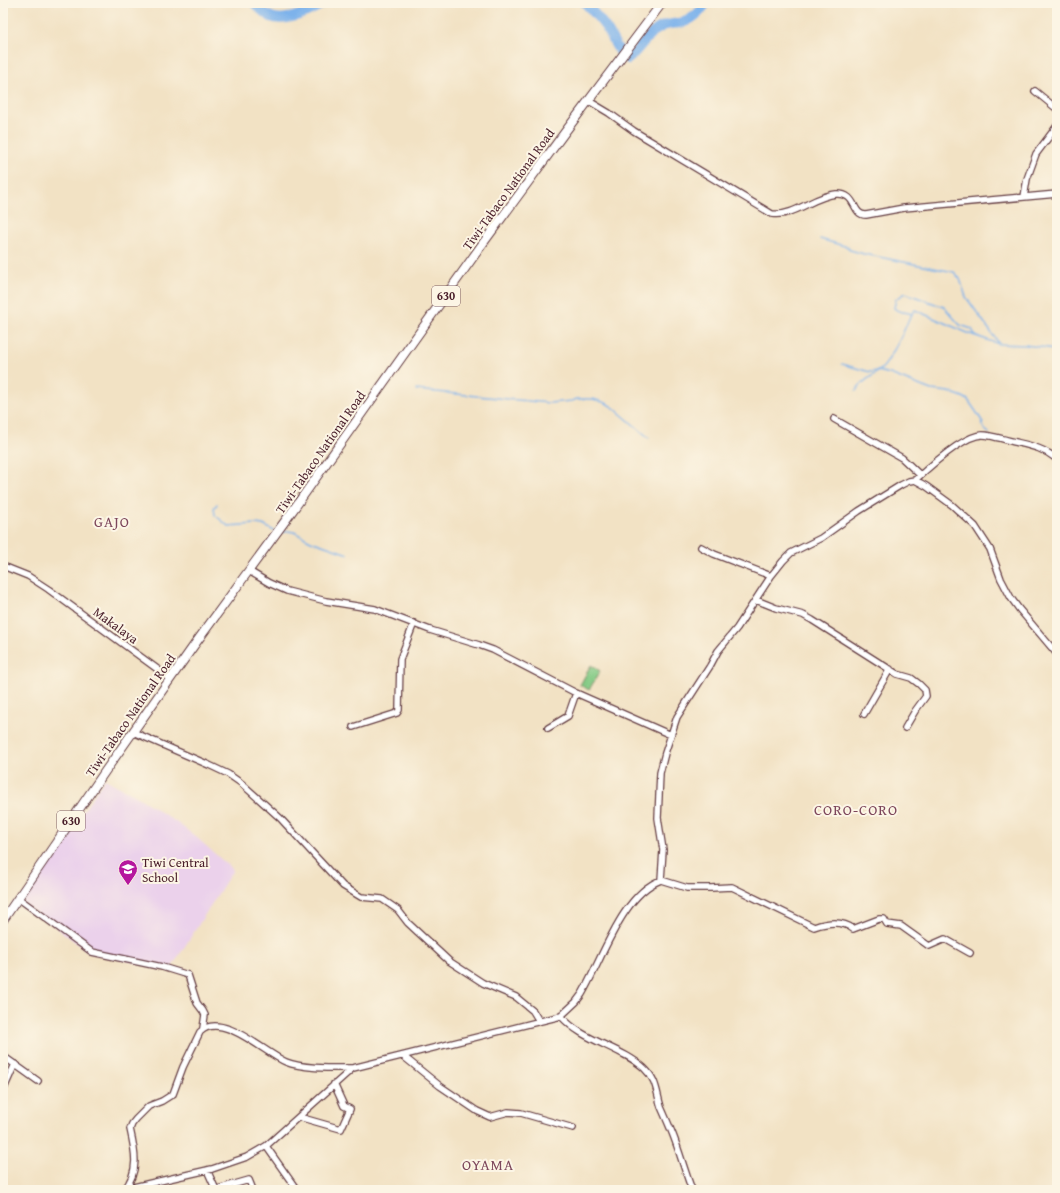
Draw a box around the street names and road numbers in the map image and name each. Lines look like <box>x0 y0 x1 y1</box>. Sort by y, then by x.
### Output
street label: Tiwi-Tabaco National Road <box>458 125 559 254</box>
road number: 630 <box>432 286 460 306</box>
street label: Tiwi-Tabaco National Road <box>271 387 370 518</box>
street label: Makalaya <box>89 603 143 649</box>
street label: Tiwi-Tabaco National Road <box>81 650 180 781</box>
road number: 630 <box>57 811 85 831</box>

